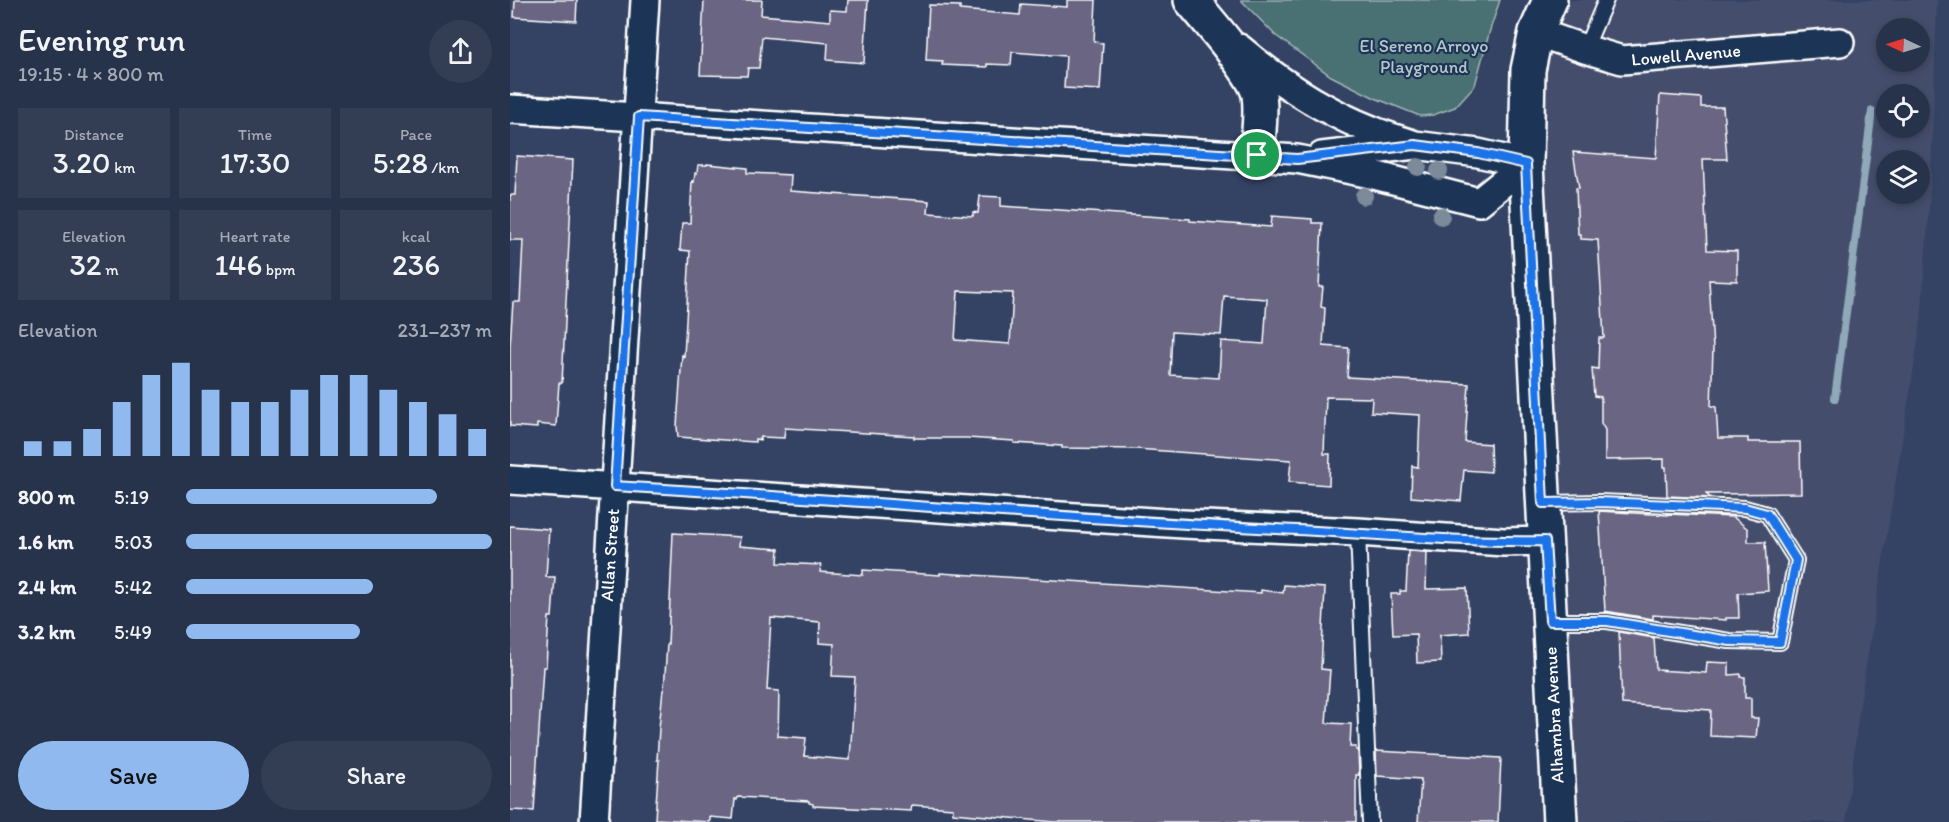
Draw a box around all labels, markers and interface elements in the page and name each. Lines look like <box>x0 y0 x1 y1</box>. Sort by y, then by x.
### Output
north arrow <box>1876 18 1930 72</box>
map controls <box>1876 18 1930 204</box>
text: Evening run <box>18 20 185 59</box>
button: share <box>429 20 492 83</box>
park label: El Sereno Arroyo Playground <box>1360 35 1488 78</box>
street label: Lowell Avenue <box>1630 39 1742 71</box>
text: 19:15 · 4 × 800 m <box>18 62 164 86</box>
button: locate <box>1876 84 1930 138</box>
text: Distance <box>64 125 124 144</box>
text: Time <box>238 125 272 144</box>
text: Pace <box>400 125 432 144</box>
pin <box>1231 129 1282 180</box>
icon: arrive <box>1240 138 1273 171</box>
text: 3.20 <box>53 144 111 181</box>
text: 17:30 <box>220 144 290 181</box>
text: 5:28 <box>373 144 428 181</box>
button: layers <box>1876 150 1930 204</box>
text: km <box>111 158 135 177</box>
text: /km <box>428 158 459 177</box>
text: Elevation <box>62 227 126 246</box>
text: Heart rate <box>220 227 290 246</box>
text: kcal <box>402 227 430 246</box>
text: 32 <box>69 246 102 283</box>
text: 146 <box>214 246 262 283</box>
text: 236 <box>392 246 440 283</box>
text: m <box>102 260 119 279</box>
text: bpm <box>262 260 296 279</box>
text: Elevation <box>18 318 97 342</box>
text: 231–237 m <box>397 318 492 342</box>
text: 800 m <box>18 485 75 509</box>
text: 5:19 <box>114 485 149 509</box>
street label: Allan Street <box>596 508 624 602</box>
text: 1.6 km <box>18 530 74 554</box>
text: 5:03 <box>114 530 153 554</box>
text: 2.4 km <box>18 575 76 599</box>
text: 5:42 <box>114 575 152 599</box>
text: 3.2 km <box>18 620 75 644</box>
text: 5:49 <box>114 620 152 644</box>
street label: Alhambra Avenue <box>1539 646 1569 784</box>
button: Save <box>18 741 249 810</box>
button: Share <box>261 741 492 810</box>

